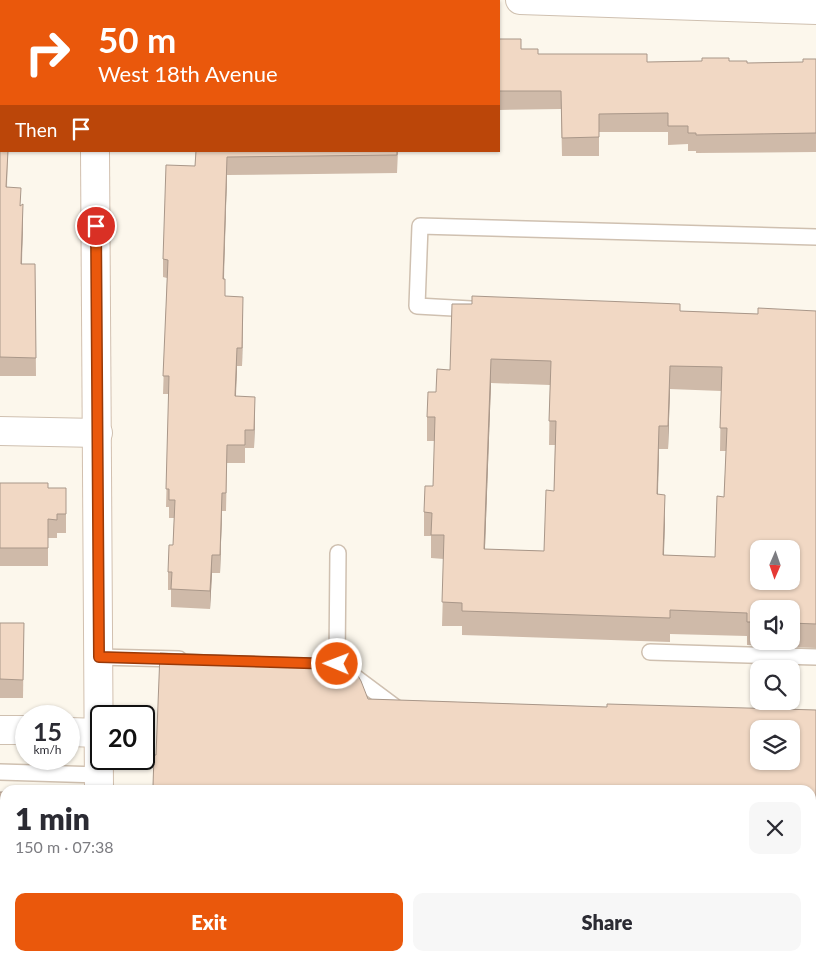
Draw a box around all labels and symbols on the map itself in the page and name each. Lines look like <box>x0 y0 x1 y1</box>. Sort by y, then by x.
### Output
pin <box>75 205 117 247</box>
north arrow <box>750 540 800 590</box>
position arrow <box>310 637 362 689</box>
speed limit sign: 20 <box>90 705 155 770</box>

